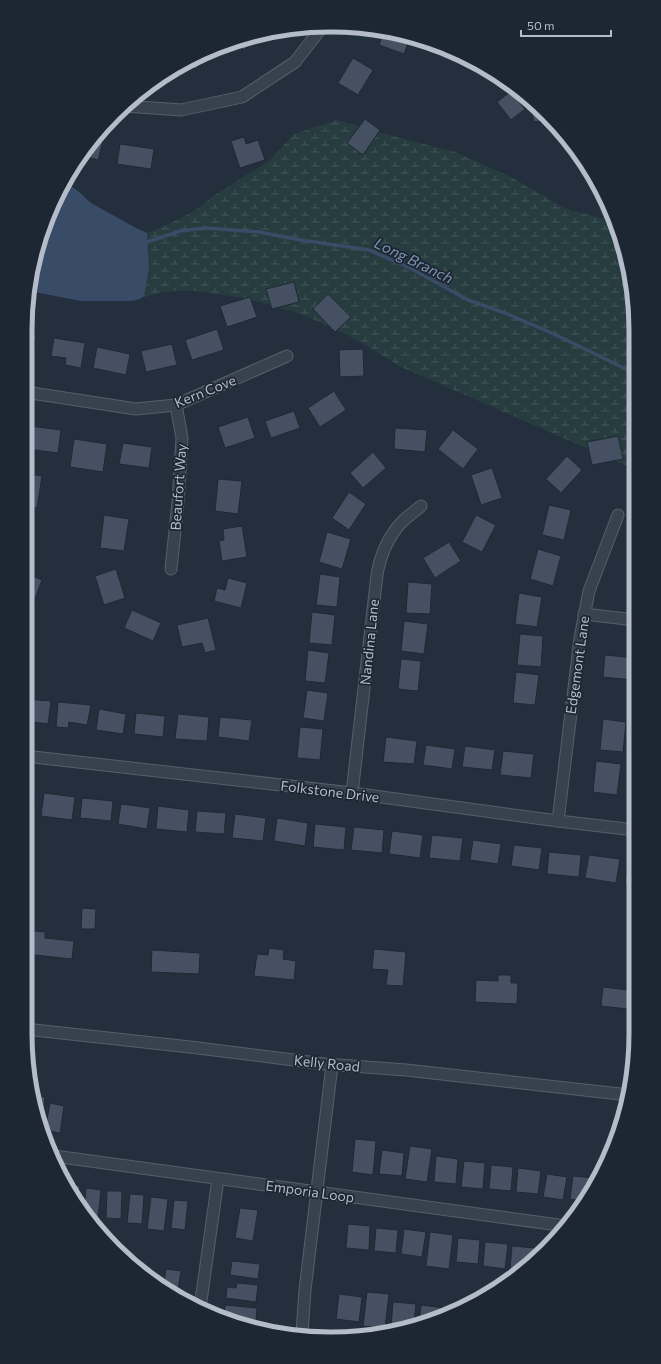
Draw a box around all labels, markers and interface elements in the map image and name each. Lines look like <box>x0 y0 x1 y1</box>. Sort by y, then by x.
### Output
scale bar <box>521 12 611 38</box>
text: 50 m <box>527 18 555 32</box>
water label: Long Branch <box>372 233 456 287</box>
street label: Kern Cove <box>172 371 238 411</box>
street label: Beaufort Way <box>166 443 190 531</box>
street label: Nandina Lane <box>356 598 382 686</box>
street label: Edgemont Lane <box>562 615 592 715</box>
street label: Folkstone Drive <box>280 777 380 805</box>
street label: Kelly Road <box>293 1051 361 1075</box>
street label: Emporia Loop <box>265 1176 355 1206</box>

